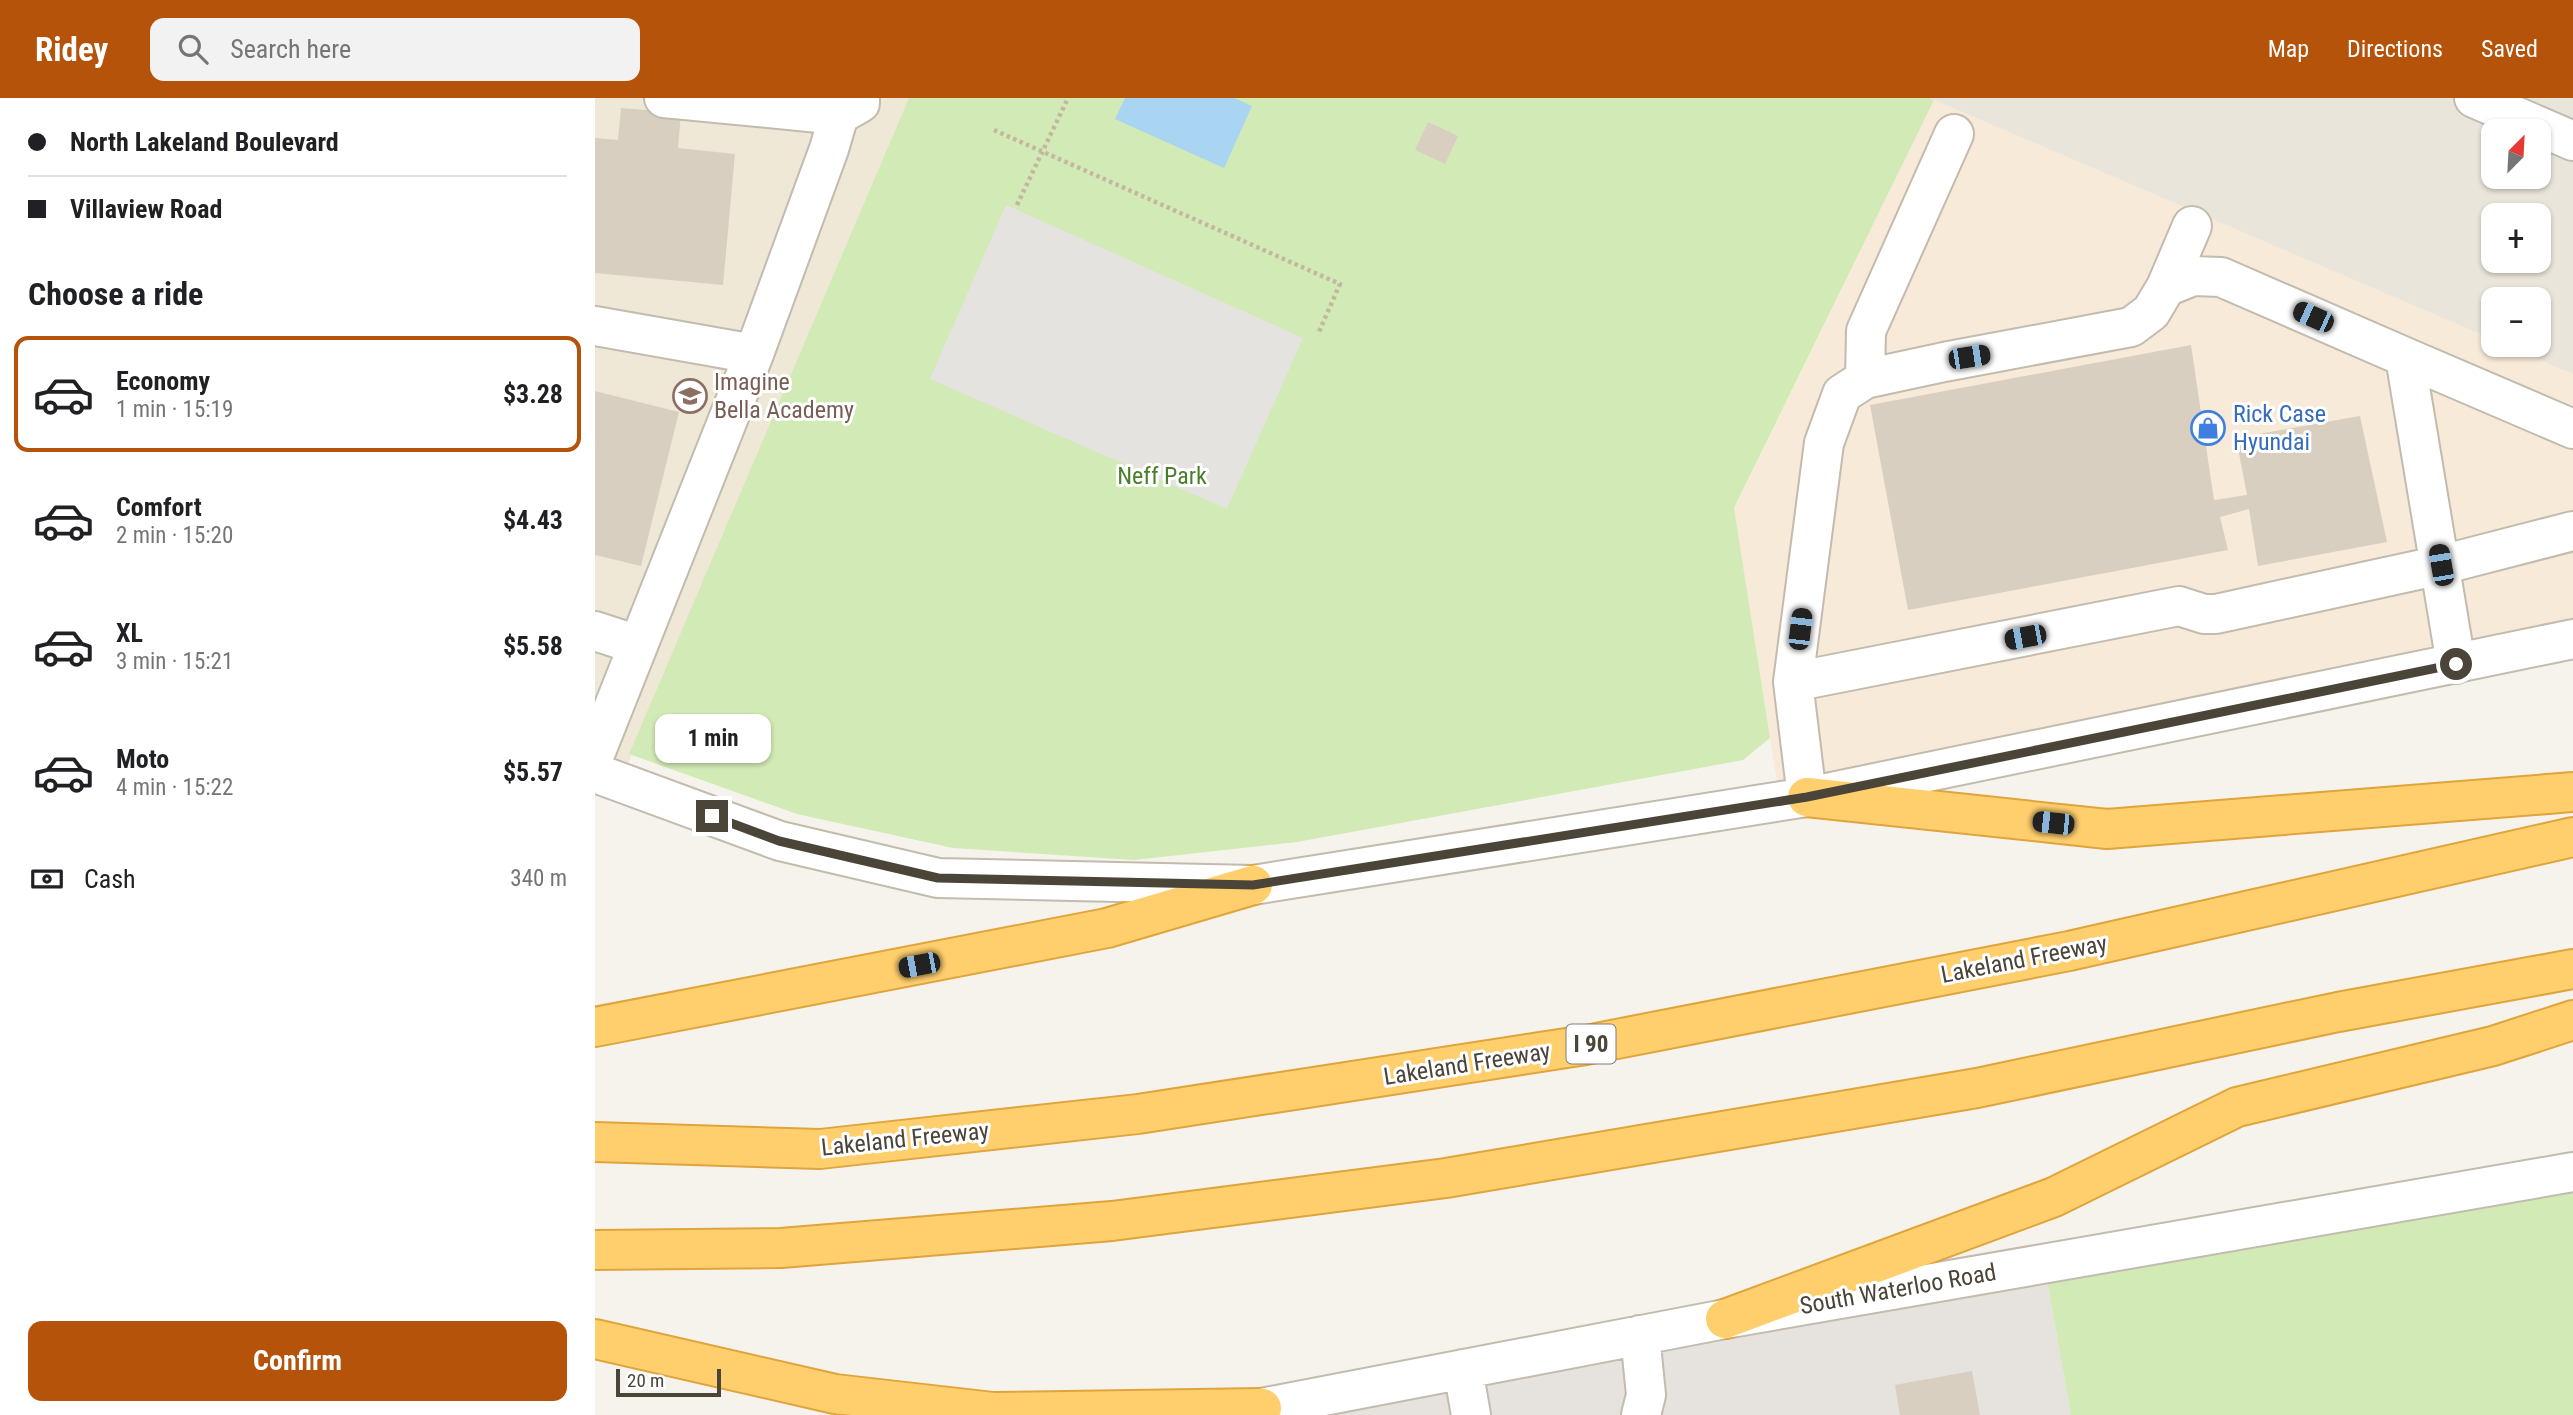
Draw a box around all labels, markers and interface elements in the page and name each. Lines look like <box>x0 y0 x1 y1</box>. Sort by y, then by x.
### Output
search box <box>150 18 640 81</box>
text: Ridey <box>35 30 108 69</box>
icon: search <box>174 30 212 68</box>
text: Search here <box>230 34 351 64</box>
text: Map <box>2268 35 2309 63</box>
text: Directions <box>2347 35 2443 63</box>
text: Saved <box>2481 35 2538 63</box>
north arrow <box>2481 119 2551 189</box>
map controls <box>2481 119 2551 357</box>
text: North Lakeland Boulevard <box>70 127 339 157</box>
text: Villaview Road <box>70 194 222 224</box>
button: + <box>2481 203 2551 273</box>
text: Choose a ride <box>28 275 203 313</box>
button: − <box>2481 287 2551 357</box>
car <box>2290 299 2337 335</box>
car <box>1947 343 1992 371</box>
icon: car <box>32 363 95 426</box>
text: Economy <box>116 366 210 396</box>
place label: Imagine Bella Academy <box>714 368 854 424</box>
school or university icon: Imagine Bella Academy <box>671 377 709 415</box>
text: $3.28 <box>503 379 563 409</box>
text: 1 min · 15:19 <box>116 396 233 423</box>
place label: Rick Case Hyundai <box>2233 400 2326 456</box>
shop icon: Rick Case Hyundai <box>2189 409 2227 447</box>
park label: Neff Park <box>1117 462 1207 490</box>
icon: car <box>32 489 95 552</box>
text: Comfort <box>116 492 202 522</box>
text: $4.43 <box>503 505 563 535</box>
text: 2 min · 15:20 <box>116 522 233 549</box>
car <box>2428 542 2455 588</box>
car <box>1788 607 1813 651</box>
icon: car <box>32 615 95 678</box>
text: XL <box>116 618 143 648</box>
car <box>2003 623 2048 651</box>
text: $5.58 <box>503 631 563 661</box>
text: 3 min · 15:21 <box>116 648 233 675</box>
route start <box>2440 648 2472 680</box>
callout: 1 min <box>654 714 770 764</box>
text: 1 min <box>687 725 739 752</box>
icon: car <box>32 741 95 804</box>
text: Moto <box>116 744 169 774</box>
text: $5.57 <box>503 757 563 787</box>
text: 4 min · 15:22 <box>116 774 233 801</box>
route end <box>696 800 728 832</box>
car <box>2032 810 2075 836</box>
icon: cash <box>28 860 66 898</box>
text: Cash <box>84 864 136 894</box>
text: 340 m <box>510 865 567 892</box>
street label: Lakeland Freeway <box>1939 929 2109 989</box>
car <box>897 951 942 979</box>
road number: I 90 <box>1567 1024 1615 1063</box>
street label: Lakeland Freeway <box>1382 1037 1552 1091</box>
street label: Lakeland Freeway <box>820 1116 990 1162</box>
street label: South Waterloo Road <box>1798 1258 1998 1320</box>
button: Confirm <box>28 1321 567 1401</box>
scale bar <box>616 1366 721 1398</box>
text: 20 m <box>627 1369 664 1392</box>

